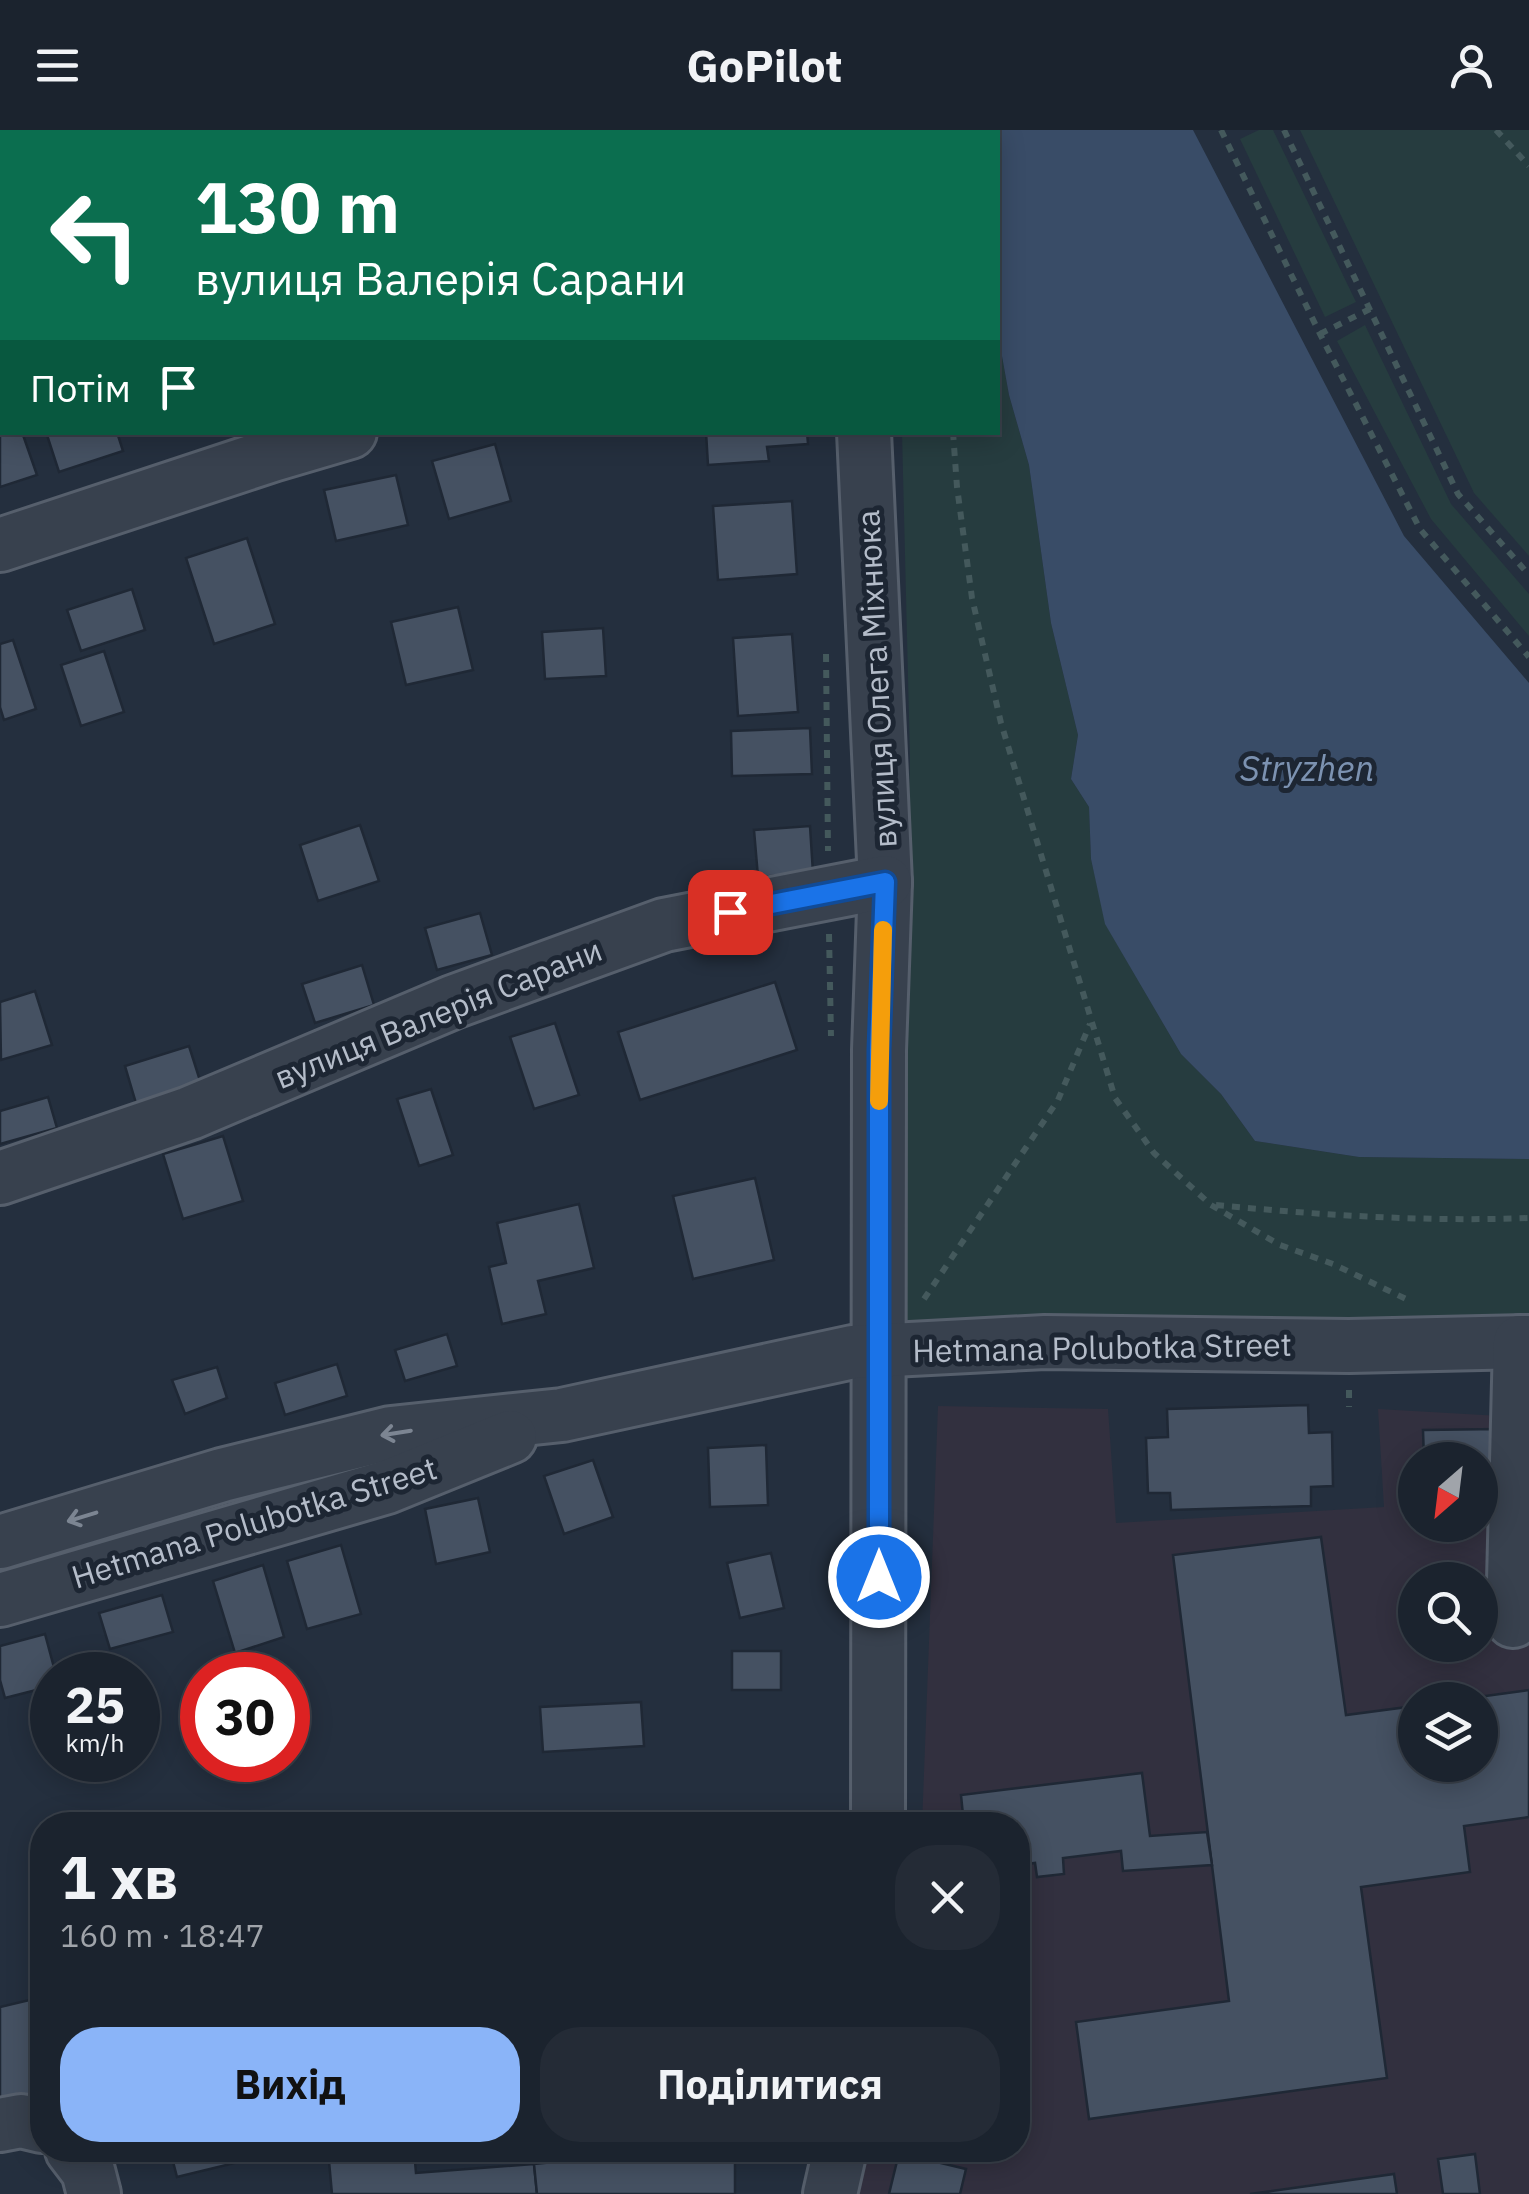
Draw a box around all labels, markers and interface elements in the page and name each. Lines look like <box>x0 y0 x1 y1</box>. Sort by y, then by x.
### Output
text: GoPilot <box>686 36 843 94</box>
icon: menu <box>30 38 85 93</box>
icon: person <box>1444 38 1499 93</box>
text: 130 m <box>195 161 400 252</box>
icon: left <box>30 170 160 300</box>
text: вулиця Валерія Сарани <box>195 249 686 307</box>
icon: arrive <box>151 360 206 415</box>
text: Потім <box>30 363 131 412</box>
street label: вулиця Олега Міхнюка <box>846 509 906 849</box>
water label: Stryzhen <box>1240 745 1374 791</box>
pin <box>688 870 773 955</box>
icon: arrive <box>703 885 758 940</box>
street label: вулиця Валерія Сарани <box>268 928 608 1098</box>
street label: Hetmana Polubotka Street <box>912 1323 1292 1371</box>
one-way arrow <box>380 1424 413 1443</box>
north arrow <box>1398 1442 1498 1542</box>
map controls <box>1398 1442 1498 1782</box>
street label: Hetmana Polubotka Street <box>66 1446 442 1598</box>
one-way arrow <box>67 1509 98 1527</box>
position arrow <box>827 1525 931 1629</box>
button: search <box>1398 1562 1498 1662</box>
speed limit sign: 30 <box>180 1652 310 1782</box>
text: 25 <box>65 1672 125 1737</box>
button: layers <box>1398 1682 1498 1782</box>
text: km/h <box>66 1726 124 1759</box>
text: 1 хв <box>60 1837 178 1916</box>
button: close <box>895 1845 1000 1950</box>
text: 160 m · 18:47 <box>60 1914 265 1956</box>
button: Вихід <box>60 2027 520 2142</box>
button: Поділитися <box>540 2027 1000 2142</box>

